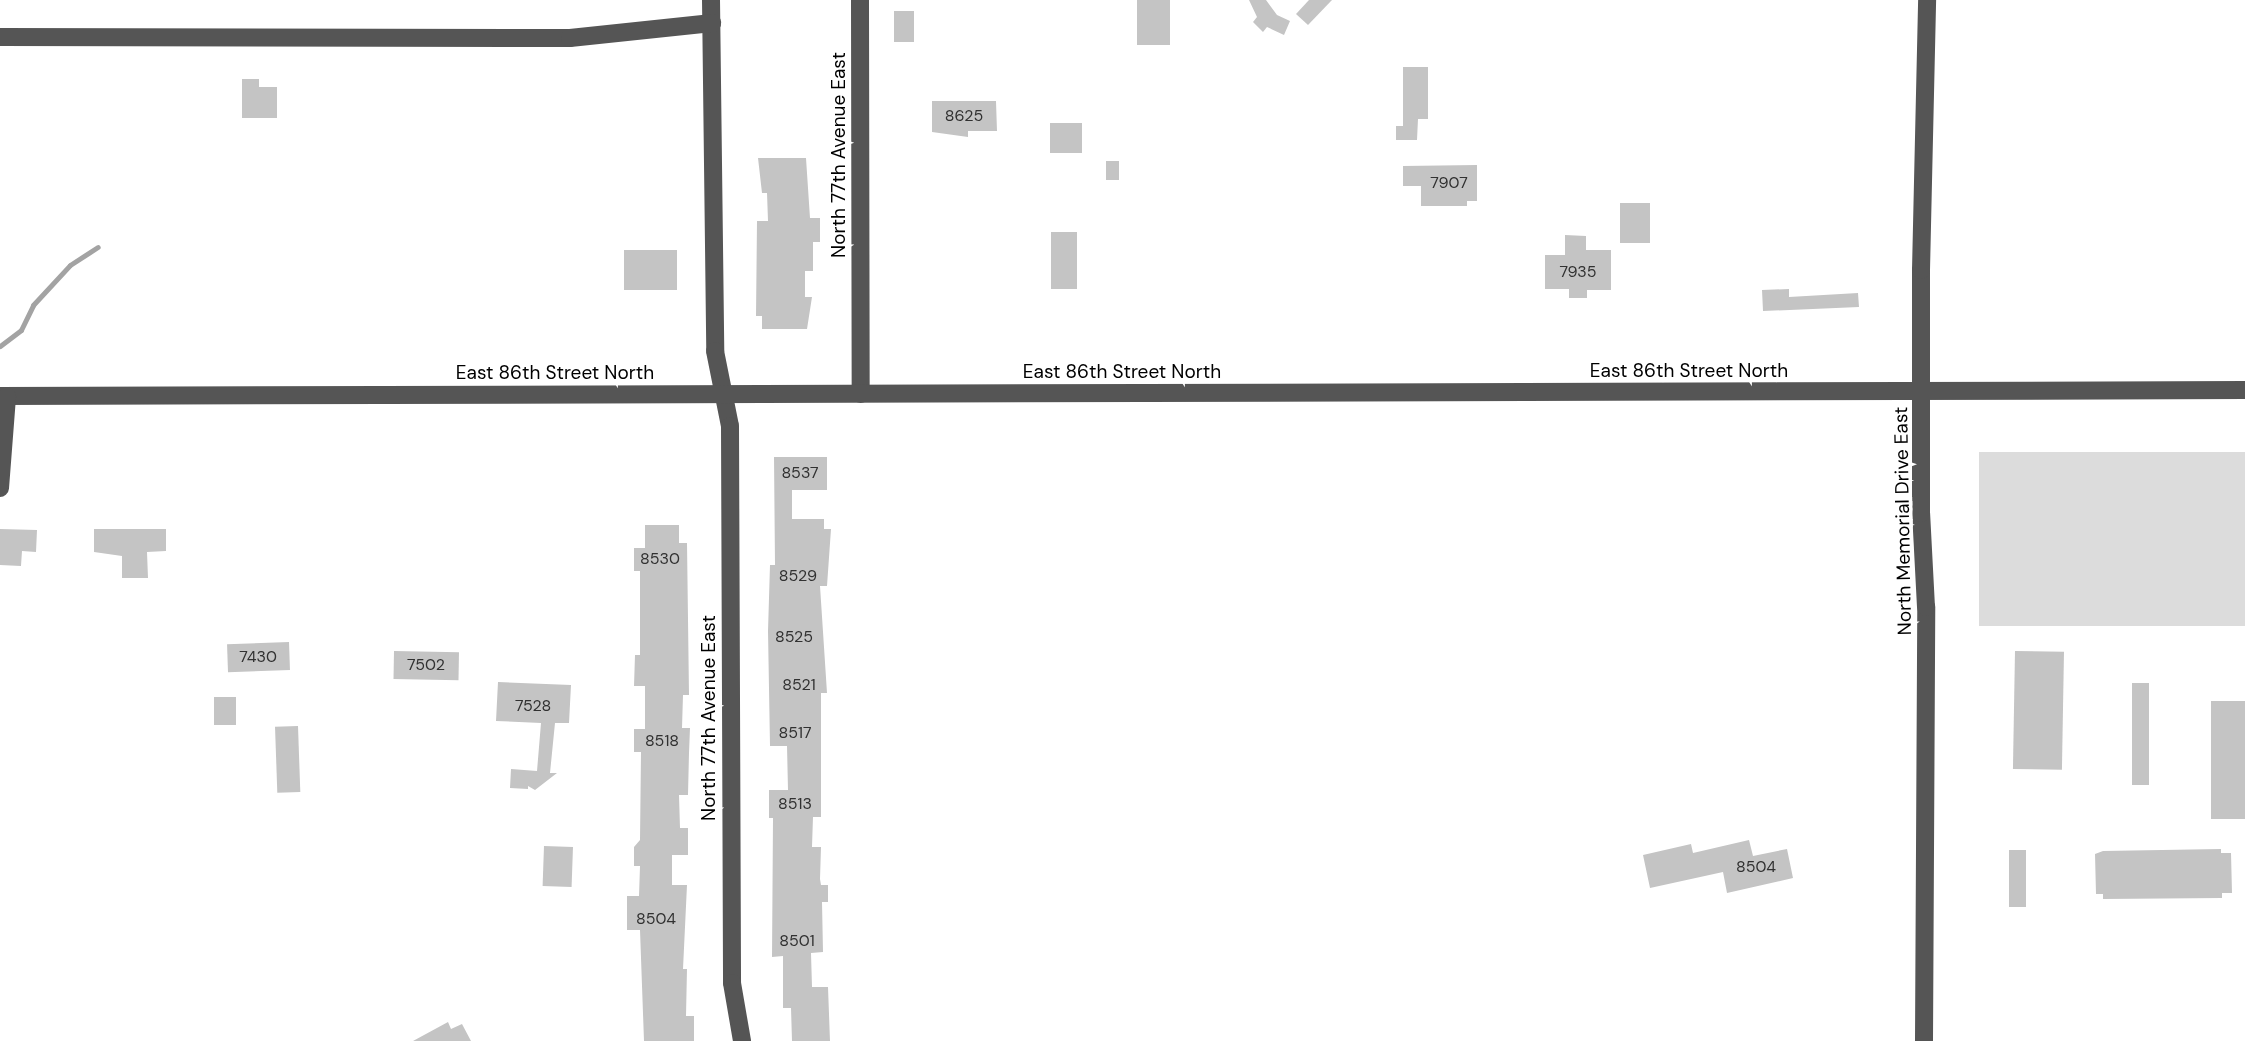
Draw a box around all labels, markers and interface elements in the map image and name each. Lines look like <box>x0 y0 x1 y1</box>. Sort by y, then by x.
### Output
street label: North 77th Avenue East <box>828 52 850 258</box>
house number: 8625 <box>945 106 983 126</box>
house number: 7907 <box>1430 173 1468 193</box>
house number: 7935 <box>1559 262 1597 282</box>
street label: East 86th Street North <box>1590 360 1788 382</box>
street label: East 86th Street North <box>1023 361 1221 383</box>
street label: East 86th Street North <box>456 362 654 384</box>
street label: North Memorial Drive East <box>1890 406 1916 636</box>
house number: 8537 <box>781 463 819 483</box>
house number: 8530 <box>640 549 680 569</box>
house number: 8529 <box>779 566 817 586</box>
street label: North 77th Avenue East <box>698 615 720 821</box>
house number: 8525 <box>775 627 813 647</box>
house number: 7430 <box>239 647 277 667</box>
house number: 7502 <box>407 655 445 675</box>
house number: 8521 <box>782 675 816 695</box>
house number: 7528 <box>515 696 551 716</box>
house number: 8517 <box>778 723 812 743</box>
house number: 8518 <box>645 731 679 751</box>
house number: 8513 <box>778 794 812 814</box>
house number: 8504 <box>1736 857 1776 877</box>
house number: 8504 <box>636 909 676 929</box>
house number: 8501 <box>779 931 815 951</box>

